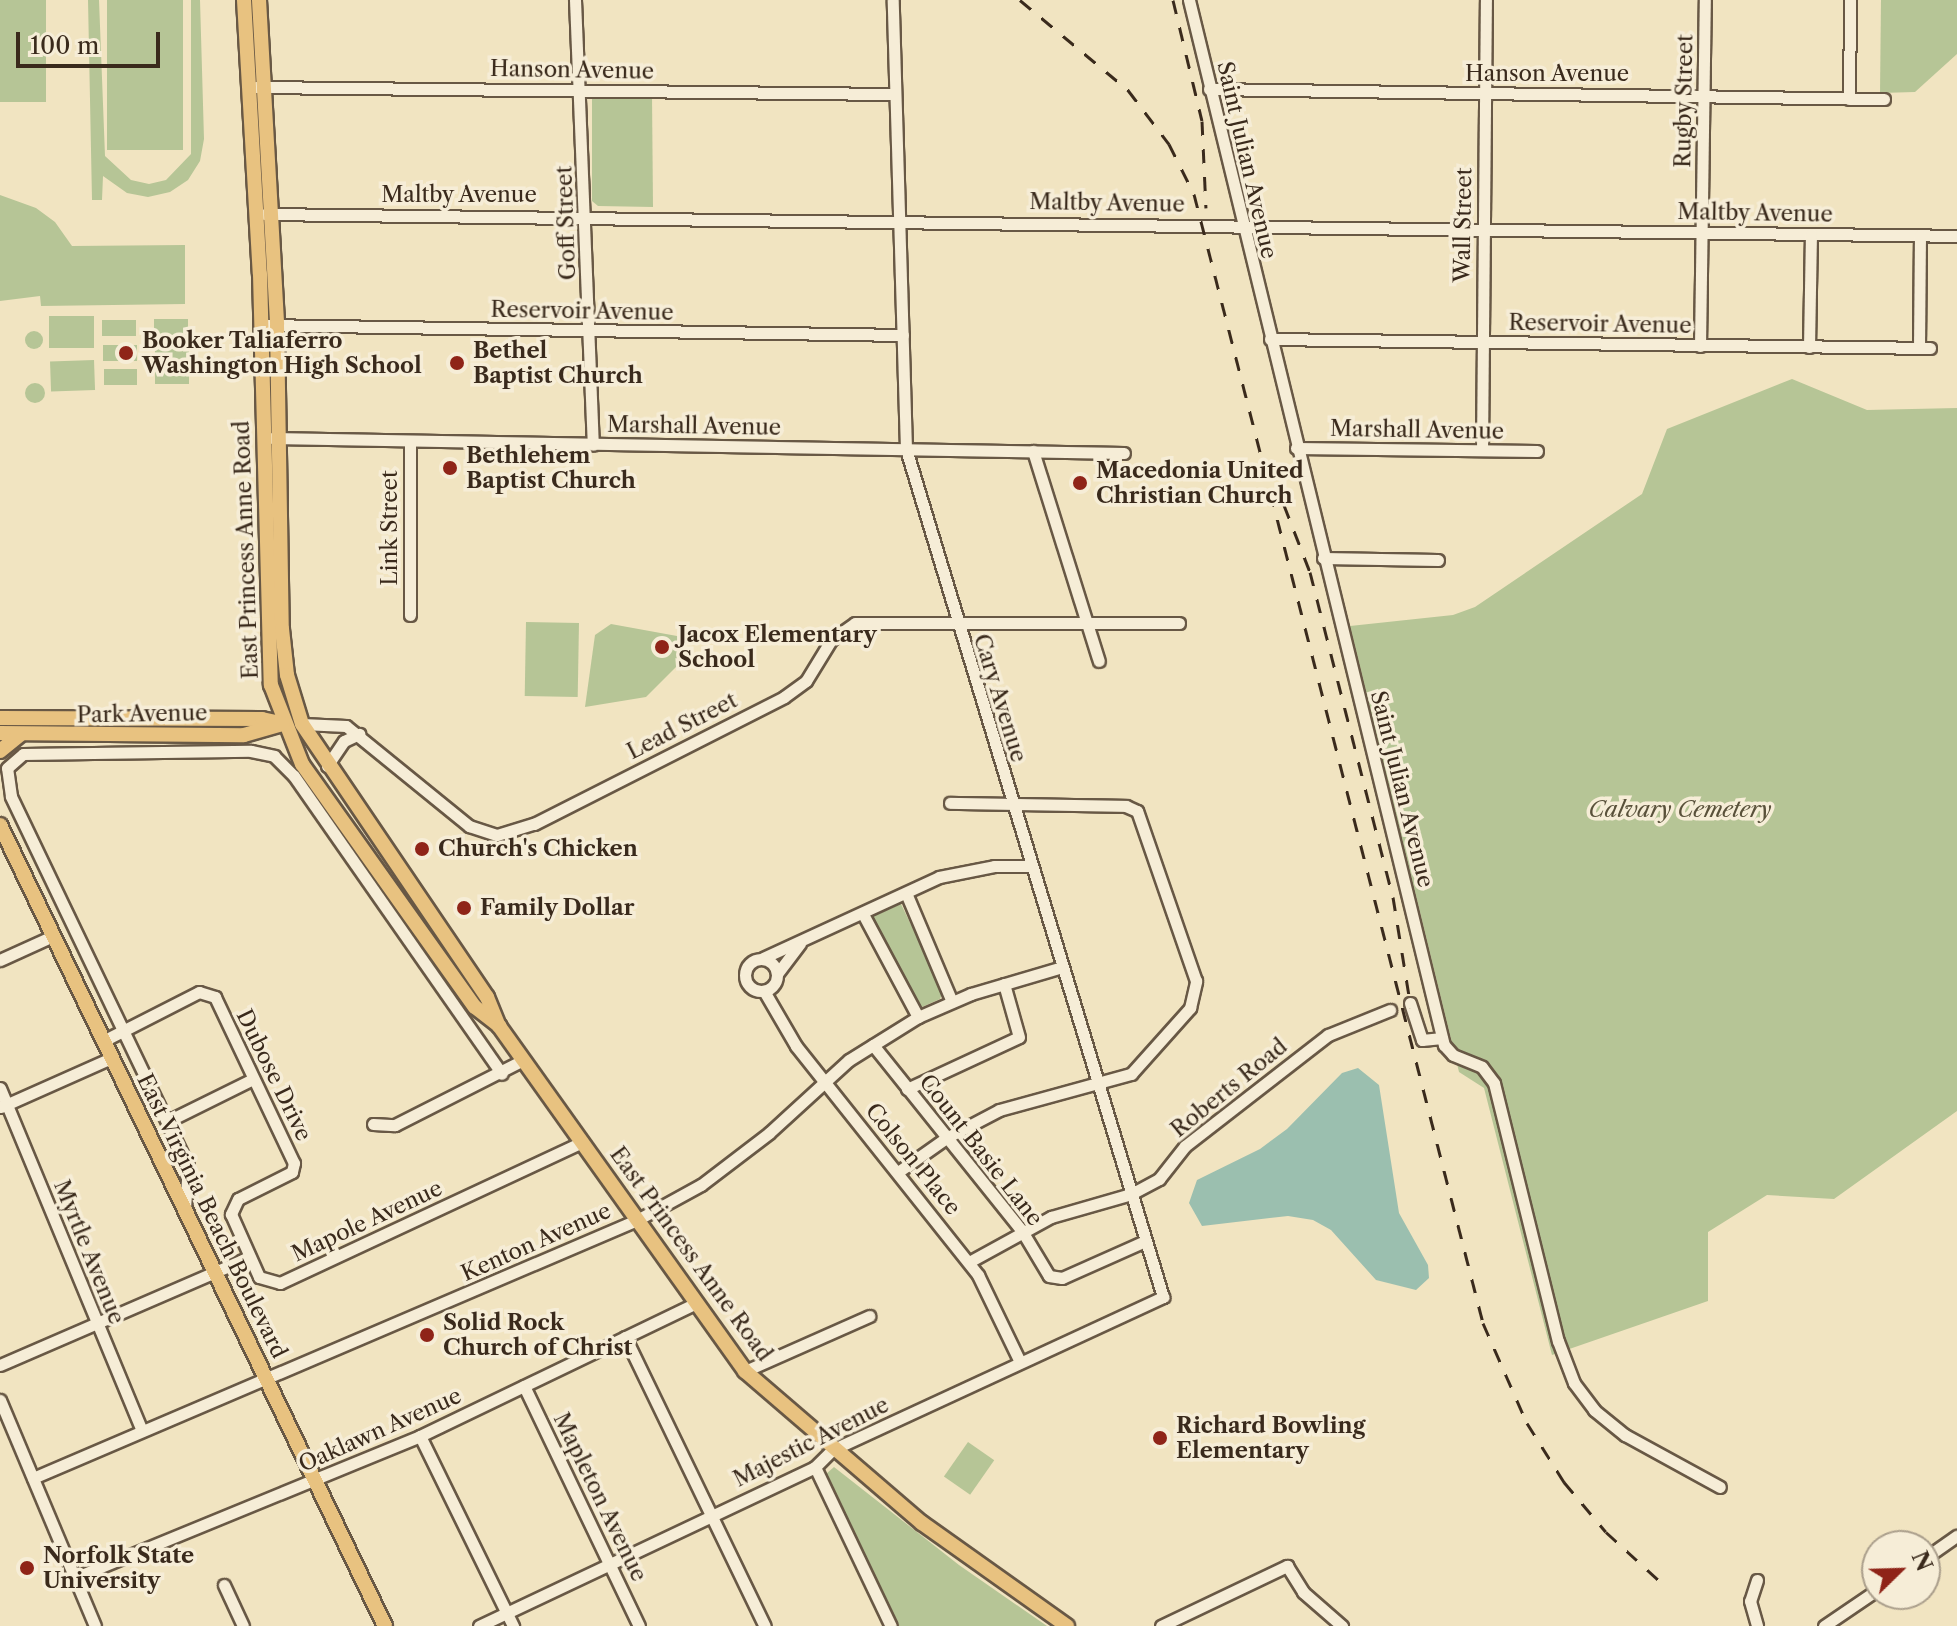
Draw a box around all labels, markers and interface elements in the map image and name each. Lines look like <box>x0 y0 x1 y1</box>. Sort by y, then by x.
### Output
scale bar <box>20 16 164 66</box>
text: 100 m <box>30 31 99 60</box>
street label: Rugby Street <box>1670 34 1698 168</box>
street label: Hanson Avenue <box>489 55 655 85</box>
street label: Saint Julian Avenue <box>1211 58 1283 262</box>
street label: Hanson Avenue <box>1465 61 1629 87</box>
street label: Goff Street <box>551 165 581 281</box>
street label: Wall Street <box>1449 167 1477 283</box>
street label: Maltby Avenue <box>380 182 538 208</box>
street label: Maltby Avenue <box>1028 188 1186 218</box>
street label: Maltby Avenue <box>1676 198 1834 228</box>
street label: Reservoir Avenue <box>490 296 674 326</box>
street label: Reservoir Avenue <box>1508 309 1692 339</box>
place label: Booker Taliaferro Washington High School <box>142 327 422 378</box>
place label: Bethel Baptist Church <box>473 337 643 388</box>
marker: Booker Taliaferro Washington High School <box>117 344 135 362</box>
marker: Bethel Baptist Church <box>448 354 466 372</box>
street label: Marshall Avenue <box>606 411 782 441</box>
street label: Marshall Avenue <box>1329 415 1505 445</box>
street label: East Princess Anne Road <box>228 420 264 680</box>
place label: Bethlehem Baptist Church <box>466 442 636 494</box>
place label: Macedonia United Christian Church <box>1096 457 1304 508</box>
marker: Bethlehem Baptist Church <box>441 459 459 477</box>
street label: Link Street <box>377 470 403 586</box>
marker: Macedonia United Christian Church <box>1071 474 1089 492</box>
place label: Jacox Elementary School <box>678 621 877 672</box>
street label: Cary Avenue <box>968 630 1032 766</box>
marker: Jacox Elementary School <box>653 638 671 656</box>
street label: Lead Street <box>623 687 741 765</box>
street label: Saint Julian Avenue <box>1365 688 1439 890</box>
street label: Park Avenue <box>76 700 208 728</box>
park label: Calvary Cemetery <box>1588 797 1772 823</box>
place label: Church's Chicken <box>438 836 638 862</box>
marker: Church's Chicken <box>413 840 431 858</box>
place label: Family Dollar <box>480 895 635 921</box>
marker: Family Dollar <box>455 899 473 917</box>
street label: Dubose Drive <box>231 1005 317 1145</box>
street label: Roberts Road <box>1166 1033 1292 1143</box>
street label: East Virginia Beach Boulevard <box>131 1069 293 1363</box>
street label: Count Basie Lane <box>914 1069 1048 1231</box>
street label: Colson Place <box>860 1098 966 1220</box>
street label: East Princess Anne Road <box>604 1141 778 1367</box>
street label: Mapole Avenue <box>287 1174 447 1268</box>
street label: Myrtle Avenue <box>48 1176 130 1328</box>
street label: Kenton Avenue <box>457 1197 615 1287</box>
place label: Solid Rock Church of Christ <box>443 1309 632 1360</box>
marker: Solid Rock Church of Christ <box>418 1326 436 1344</box>
street label: Oaklawn Avenue <box>294 1382 466 1478</box>
street label: Majestic Avenue <box>728 1391 894 1493</box>
street label: Mapleton Avenue <box>548 1408 652 1586</box>
place label: Richard Bowling Elementary <box>1176 1412 1365 1464</box>
marker: Richard Bowling Elementary <box>1151 1429 1169 1447</box>
north arrow <box>1861 1530 1941 1610</box>
place label: Norfolk State University <box>43 1542 195 1594</box>
text: N <box>1906 1547 1938 1575</box>
marker: Norfolk State University <box>18 1559 36 1577</box>

